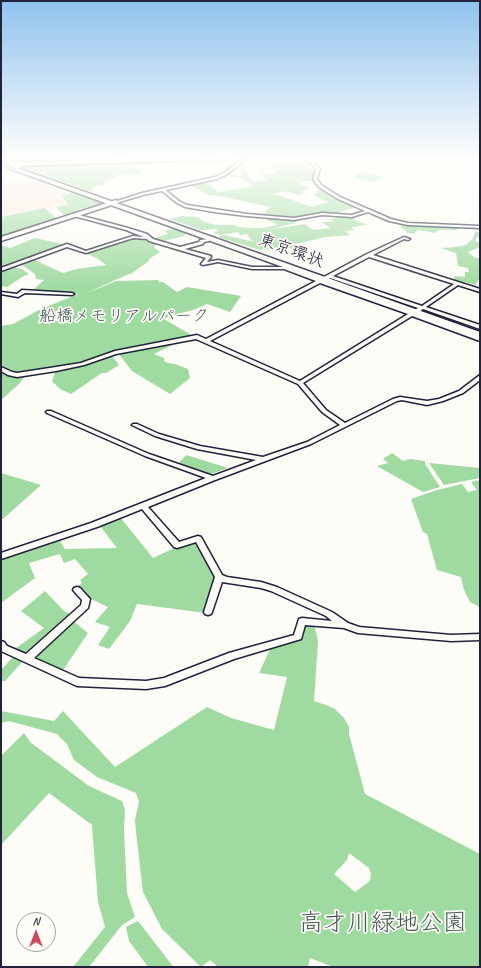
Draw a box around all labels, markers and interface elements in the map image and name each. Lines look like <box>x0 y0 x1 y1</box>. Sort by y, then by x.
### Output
street label: 東京環状 <box>256 230 326 272</box>
park label: 船橋メモリアルパーク <box>39 307 209 327</box>
park label: 高才川緑地公園 <box>299 910 467 938</box>
north arrow <box>16 912 56 952</box>
text: N <box>33 914 39 928</box>

